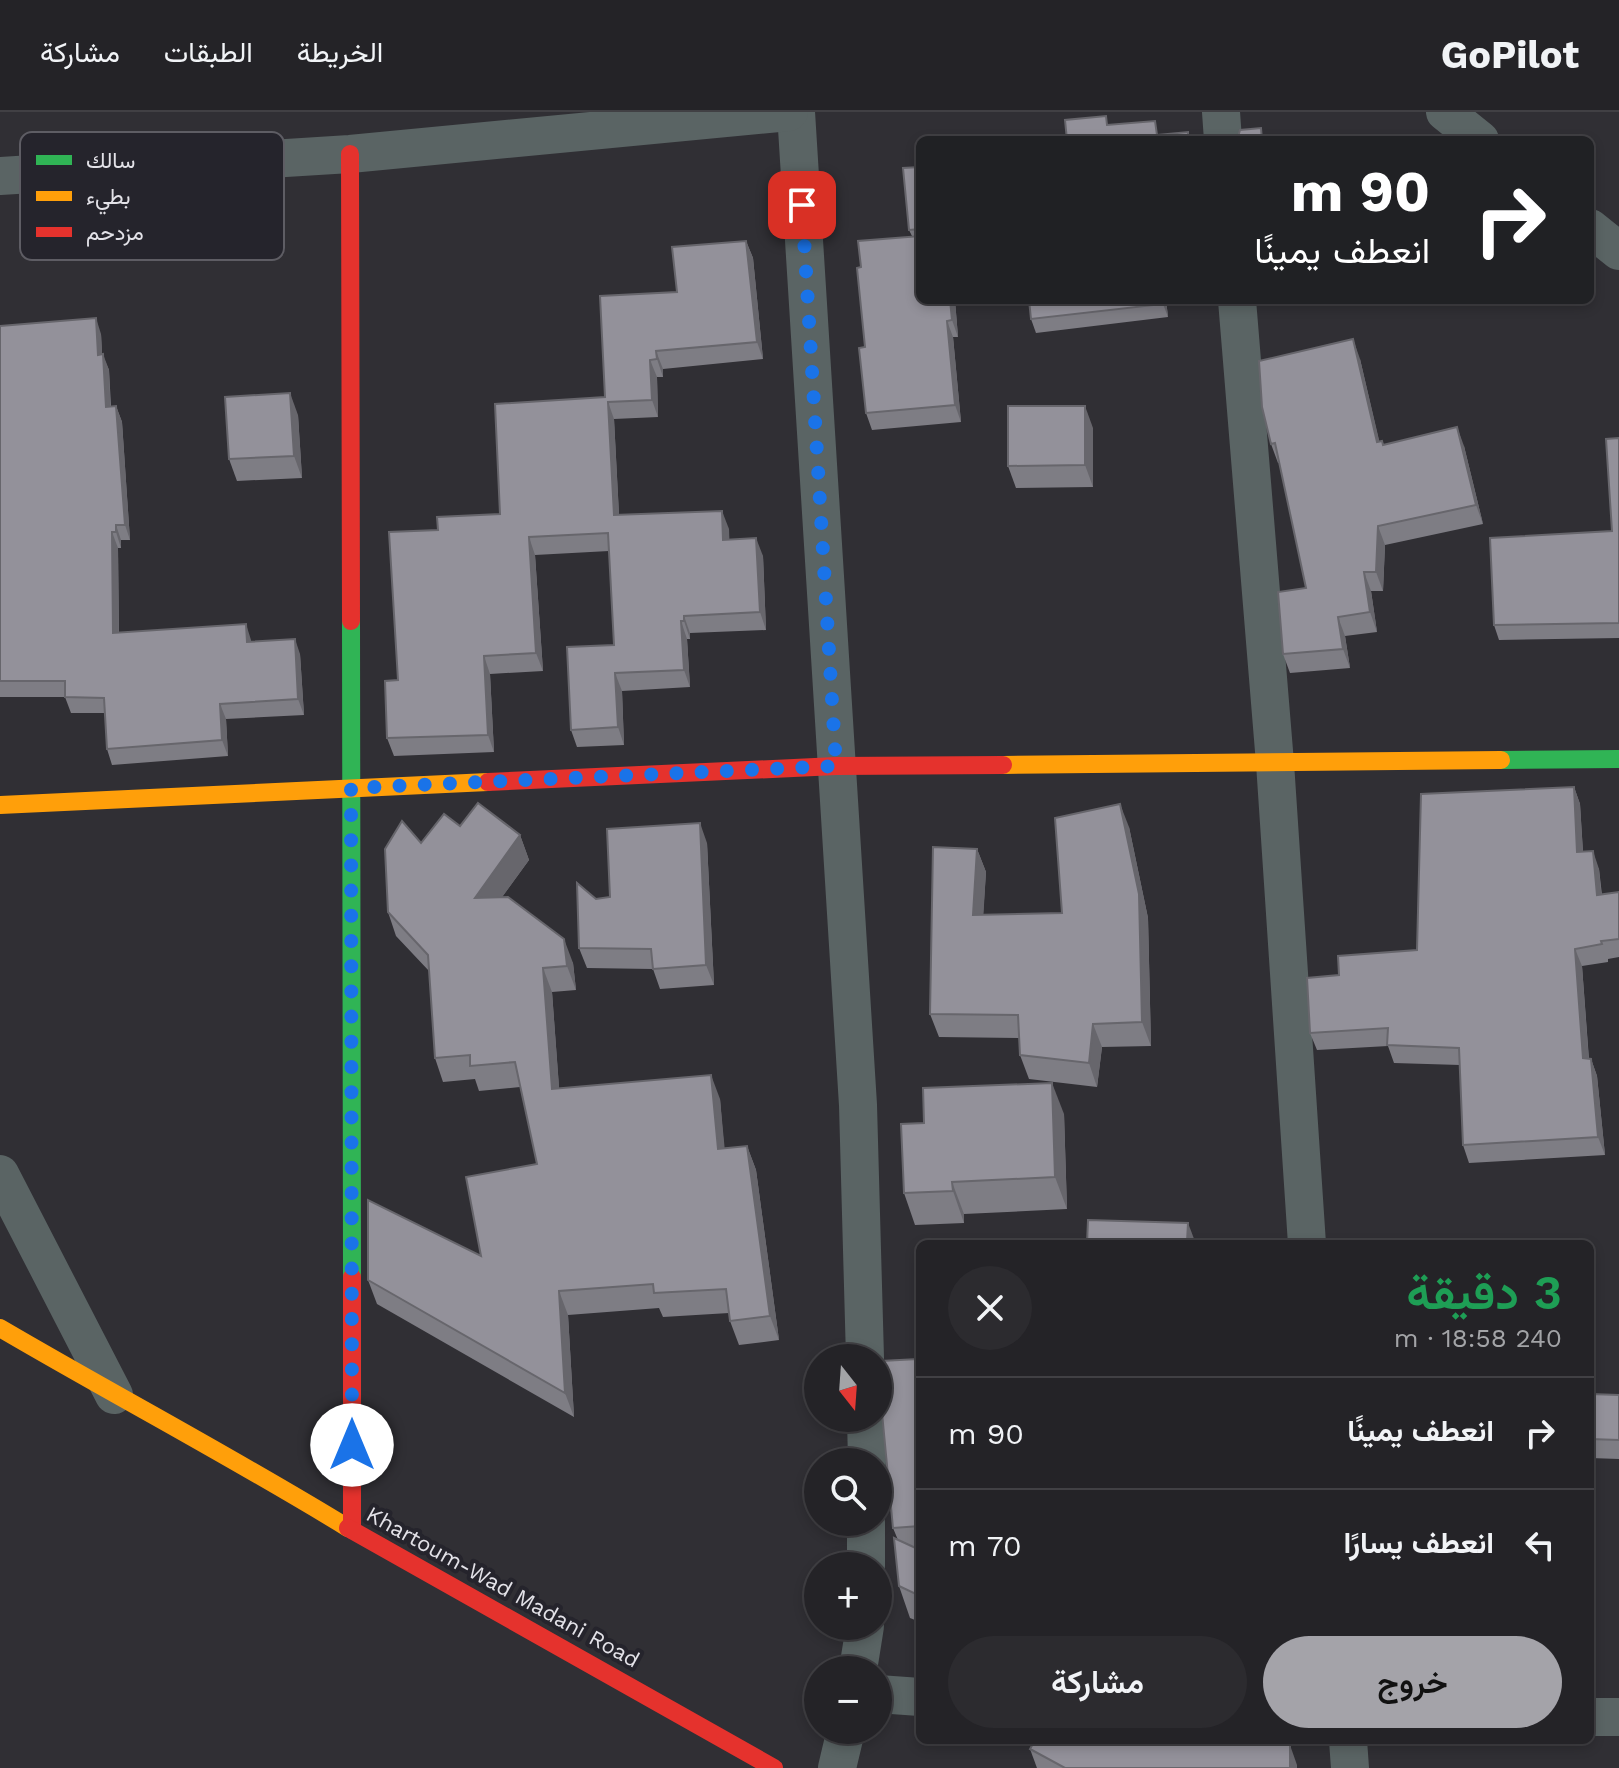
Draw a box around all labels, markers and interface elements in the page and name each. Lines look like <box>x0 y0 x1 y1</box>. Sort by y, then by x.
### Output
text: GoPilot <box>1441 33 1579 77</box>
text: مشاركة <box>40 36 120 69</box>
text: الطبقات <box>164 36 253 69</box>
text: الخريطة <box>297 36 383 69</box>
legend <box>20 132 284 260</box>
text: سالك <box>86 148 135 173</box>
text: 90 m <box>1291 159 1430 225</box>
icon: right <box>1458 168 1562 272</box>
pin <box>768 171 836 239</box>
icon: arrive <box>780 183 824 227</box>
text: بطيء <box>86 184 131 215</box>
text: مزدحم <box>86 220 144 247</box>
text: انعطف يمينًا <box>1254 230 1430 272</box>
text: 3 دقيقة <box>1406 1264 1562 1321</box>
button: close <box>948 1266 1032 1350</box>
text: 240 m · 18:58 <box>1394 1323 1562 1353</box>
north arrow <box>804 1344 892 1432</box>
map controls <box>804 1344 892 1744</box>
position arrow <box>310 1403 394 1487</box>
icon: right <box>1518 1411 1562 1455</box>
text: انعطف يمينًا <box>1347 1413 1494 1448</box>
text: 90 m <box>948 1416 1024 1451</box>
button: search <box>804 1448 892 1536</box>
street label: Khartoum-Wad Madani Road <box>362 1501 644 1673</box>
icon: left <box>1518 1523 1562 1567</box>
text: انعطف يسارًا <box>1343 1525 1494 1560</box>
text: 70 m <box>948 1528 1022 1563</box>
button: + <box>804 1552 892 1640</box>
button: مشاركة <box>948 1636 1247 1728</box>
button: خروج <box>1263 1636 1562 1728</box>
button: − <box>804 1656 892 1744</box>

